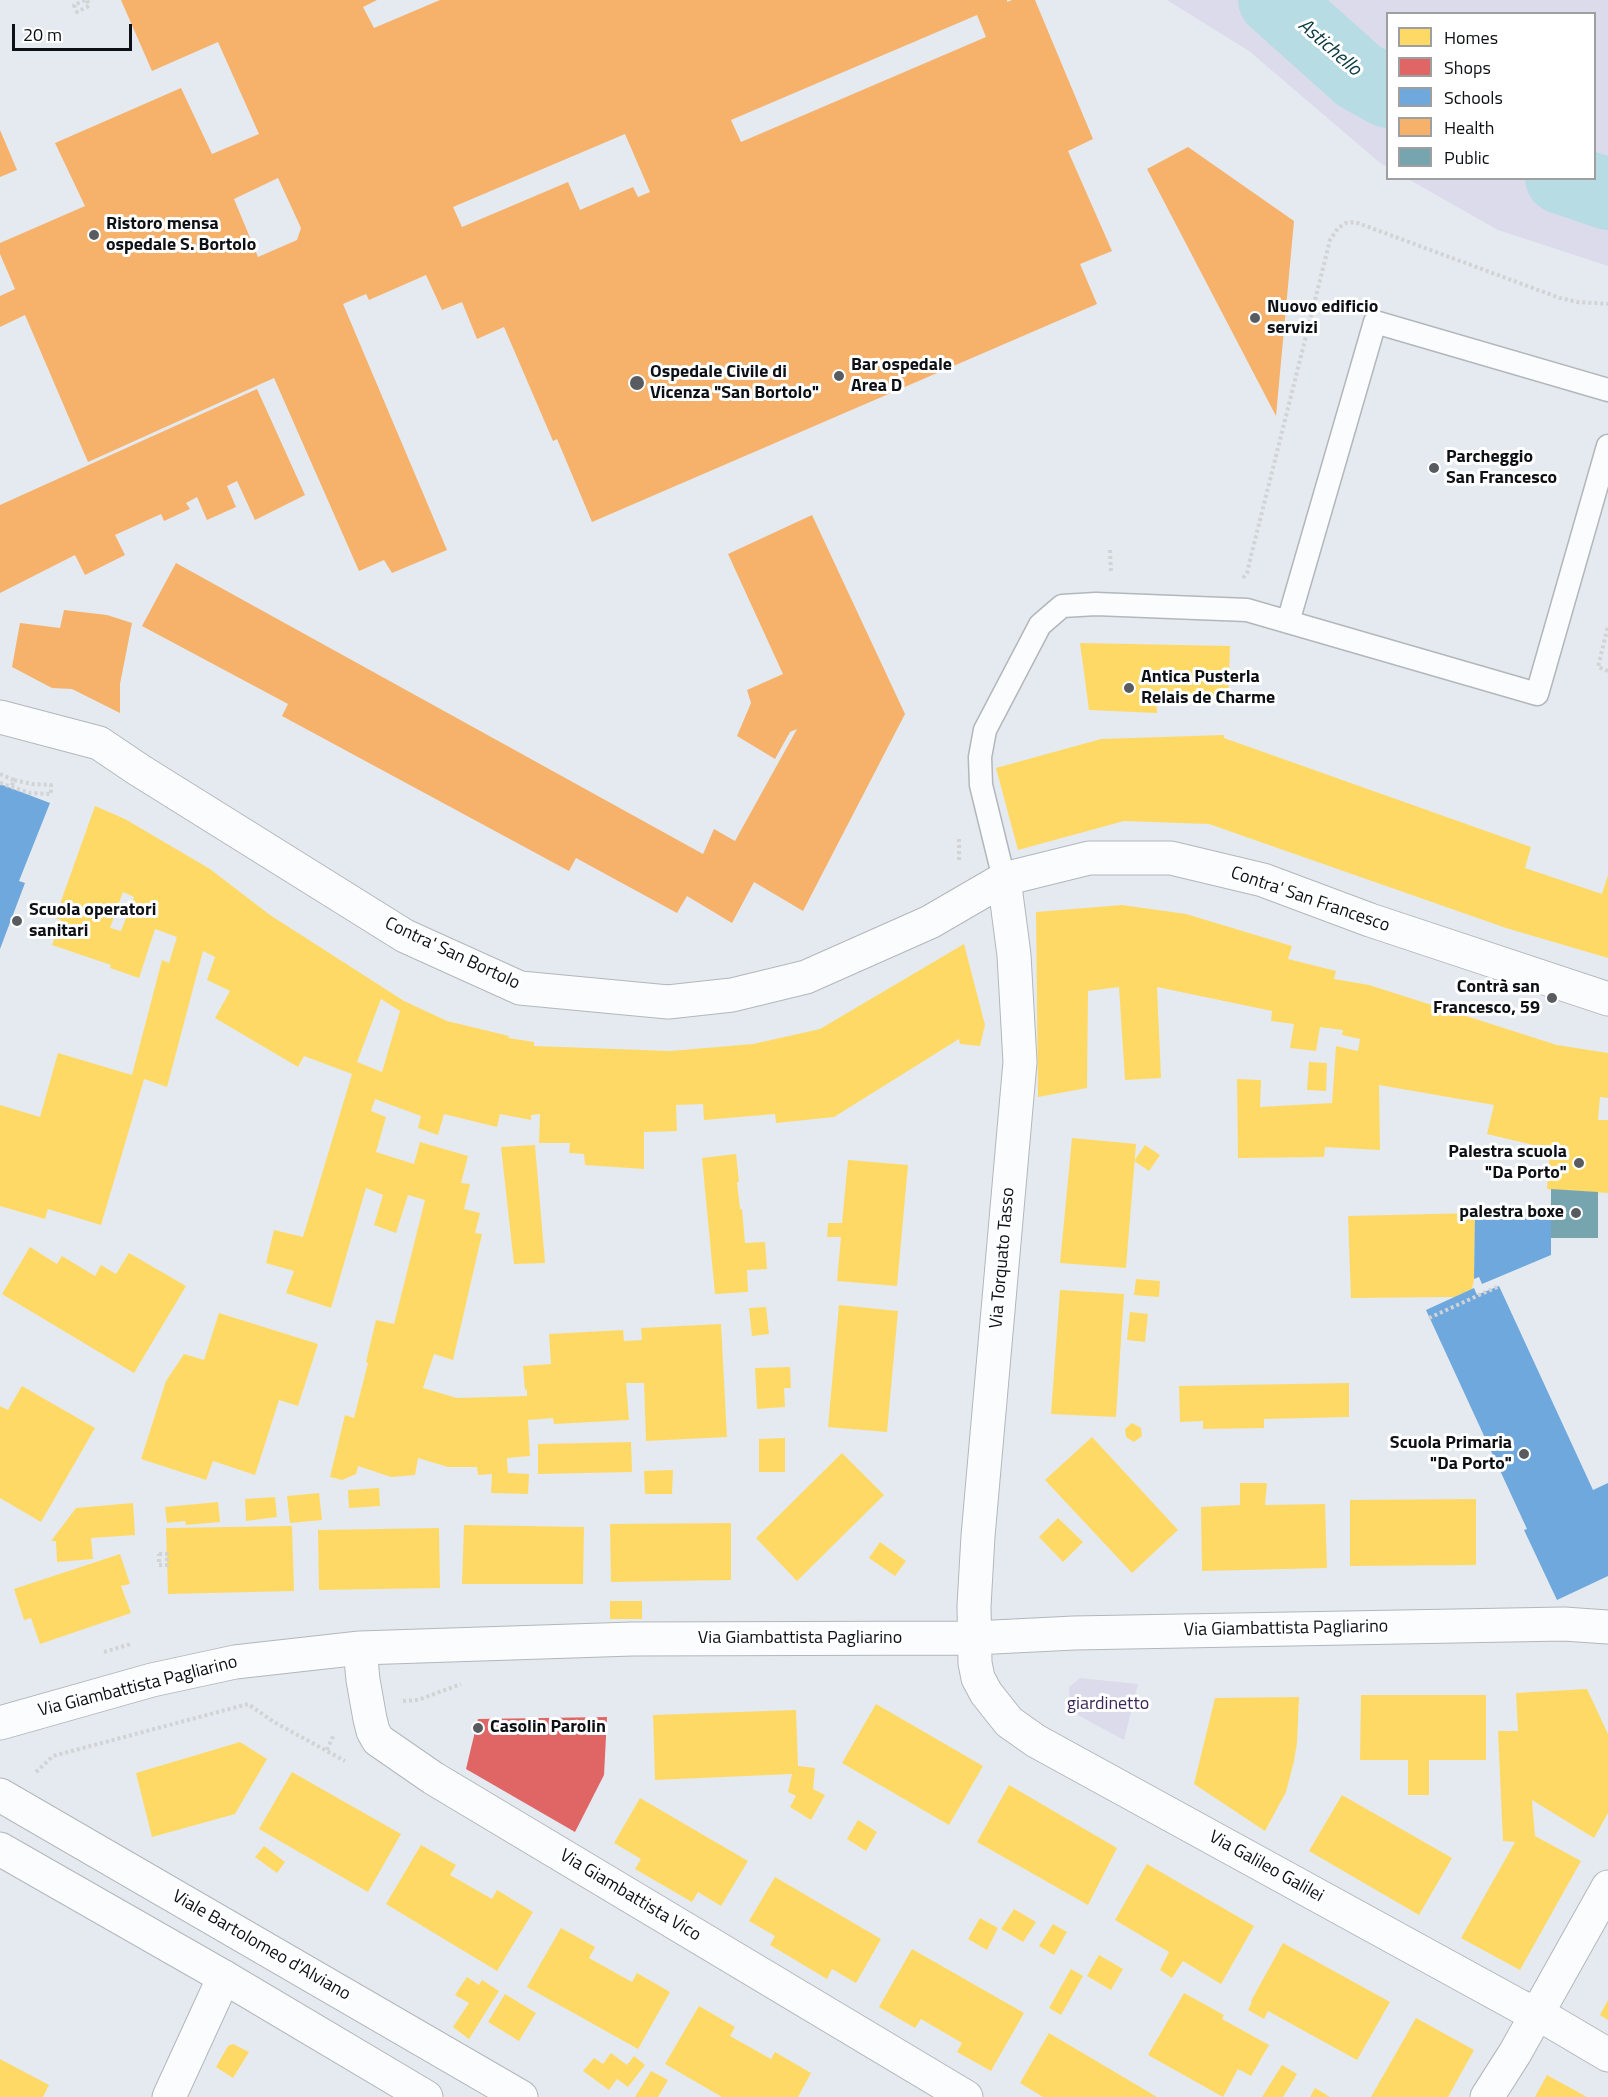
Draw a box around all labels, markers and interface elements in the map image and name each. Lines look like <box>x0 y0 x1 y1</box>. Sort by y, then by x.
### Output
scale bar <box>15 12 135 50</box>
legend <box>1386 12 1596 180</box>
water label: Astichello <box>1292 14 1366 82</box>
text: 20 m <box>23 21 62 48</box>
text: Homes <box>1444 24 1498 51</box>
text: Shops <box>1444 54 1491 81</box>
text: Schools <box>1444 84 1503 111</box>
text: Health <box>1444 114 1494 141</box>
text: Public <box>1444 144 1490 171</box>
place label: Ristoro mensa ospedale S. Bortolo <box>106 214 256 256</box>
marker: Ristoro mensa ospedale S. Bortolo <box>87 228 101 242</box>
place label: Nuovo edificio servizi <box>1267 297 1378 340</box>
marker: Nuovo edificio servizi <box>1248 311 1262 325</box>
place label: Bar ospedale Area D <box>851 355 952 398</box>
place label: Ospedale Civile di Vicenza "San Bortolo" <box>650 362 819 404</box>
marker: Bar ospedale Area D <box>832 369 846 383</box>
marker: Ospedale Civile di Vicenza "San Bortolo" <box>628 374 646 392</box>
place label: Parcheggio San Francesco <box>1446 447 1557 490</box>
marker: Parcheggio San Francesco <box>1427 461 1441 475</box>
place label: Antica Pusterla Relais de Charme <box>1141 667 1275 710</box>
marker: Antica Pusterla Relais de Charme <box>1122 681 1136 695</box>
street label: Contra' San Francesco <box>1228 863 1392 937</box>
place label: Scuola operatori sanitari <box>29 900 156 942</box>
street label: Contra' San Bortolo <box>381 913 523 995</box>
marker: Scuola operatori sanitari <box>10 914 24 928</box>
place label: Contrà san Francesco, 59 <box>1433 977 1540 1020</box>
marker: Contrà san Francesco, 59 <box>1545 991 1559 1005</box>
place label: Palestra scuola "Da Porto" <box>1448 1142 1567 1184</box>
marker: Palestra scuola "Da Porto" <box>1572 1156 1586 1170</box>
street label: Via Torquato Tasso <box>986 1186 1020 1330</box>
place label: palestra boxe <box>1459 1202 1564 1224</box>
marker: palestra boxe <box>1569 1206 1583 1220</box>
place label: Scuola Primaria "Da Porto" <box>1390 1433 1512 1476</box>
marker: Scuola Primaria "Da Porto" <box>1517 1447 1531 1461</box>
street label: Via Giambattista Pagliarino <box>1184 1616 1388 1642</box>
street label: Via Giambattista Pagliarino <box>698 1628 902 1650</box>
street label: Via Giambattista Pagliarino <box>36 1652 240 1722</box>
park label: giardinetto <box>1067 1694 1149 1716</box>
place label: Casolin Parolin <box>490 1717 606 1739</box>
marker: Casolin Parolin <box>471 1721 485 1735</box>
street label: Via Galileo Galilei <box>1205 1827 1327 1907</box>
street label: Via Giambattista Vico <box>555 1845 705 1947</box>
street label: Viale Bartolomeo d'Alviano <box>168 1886 354 2006</box>

